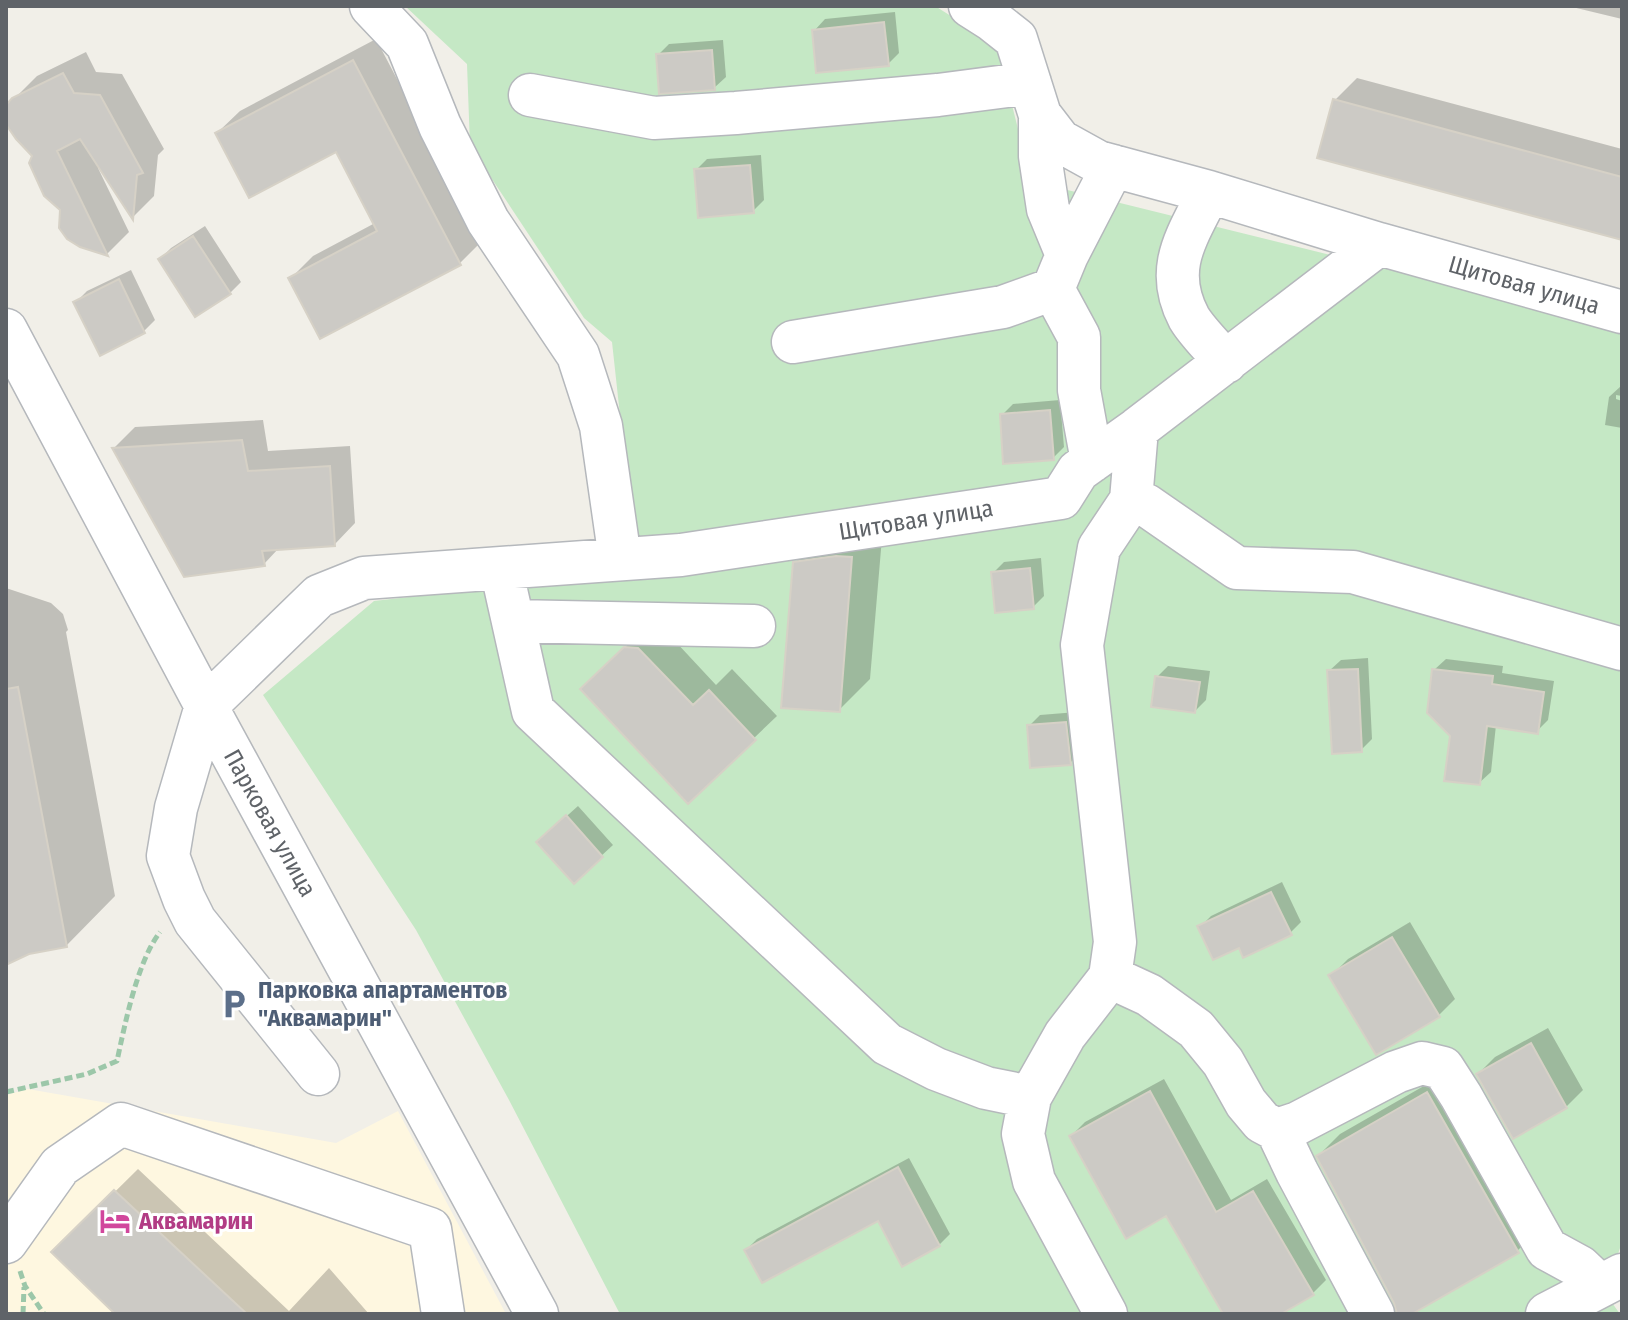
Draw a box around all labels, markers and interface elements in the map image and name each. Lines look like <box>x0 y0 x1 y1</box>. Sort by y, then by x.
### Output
street label: Щитовая улица <box>1445 250 1603 320</box>
street label: Щитовая улица <box>837 494 995 546</box>
street label: Парковая улица <box>218 745 322 901</box>
place label: Парковка апартаментов "Аквамарин" <box>258 976 507 1032</box>
parking icon: Парковка апартаментов "Аквамарин" <box>217 987 251 1021</box>
hotel icon: Аквамарин <box>98 1204 132 1238</box>
place label: Аквамарин <box>138 1207 253 1235</box>

